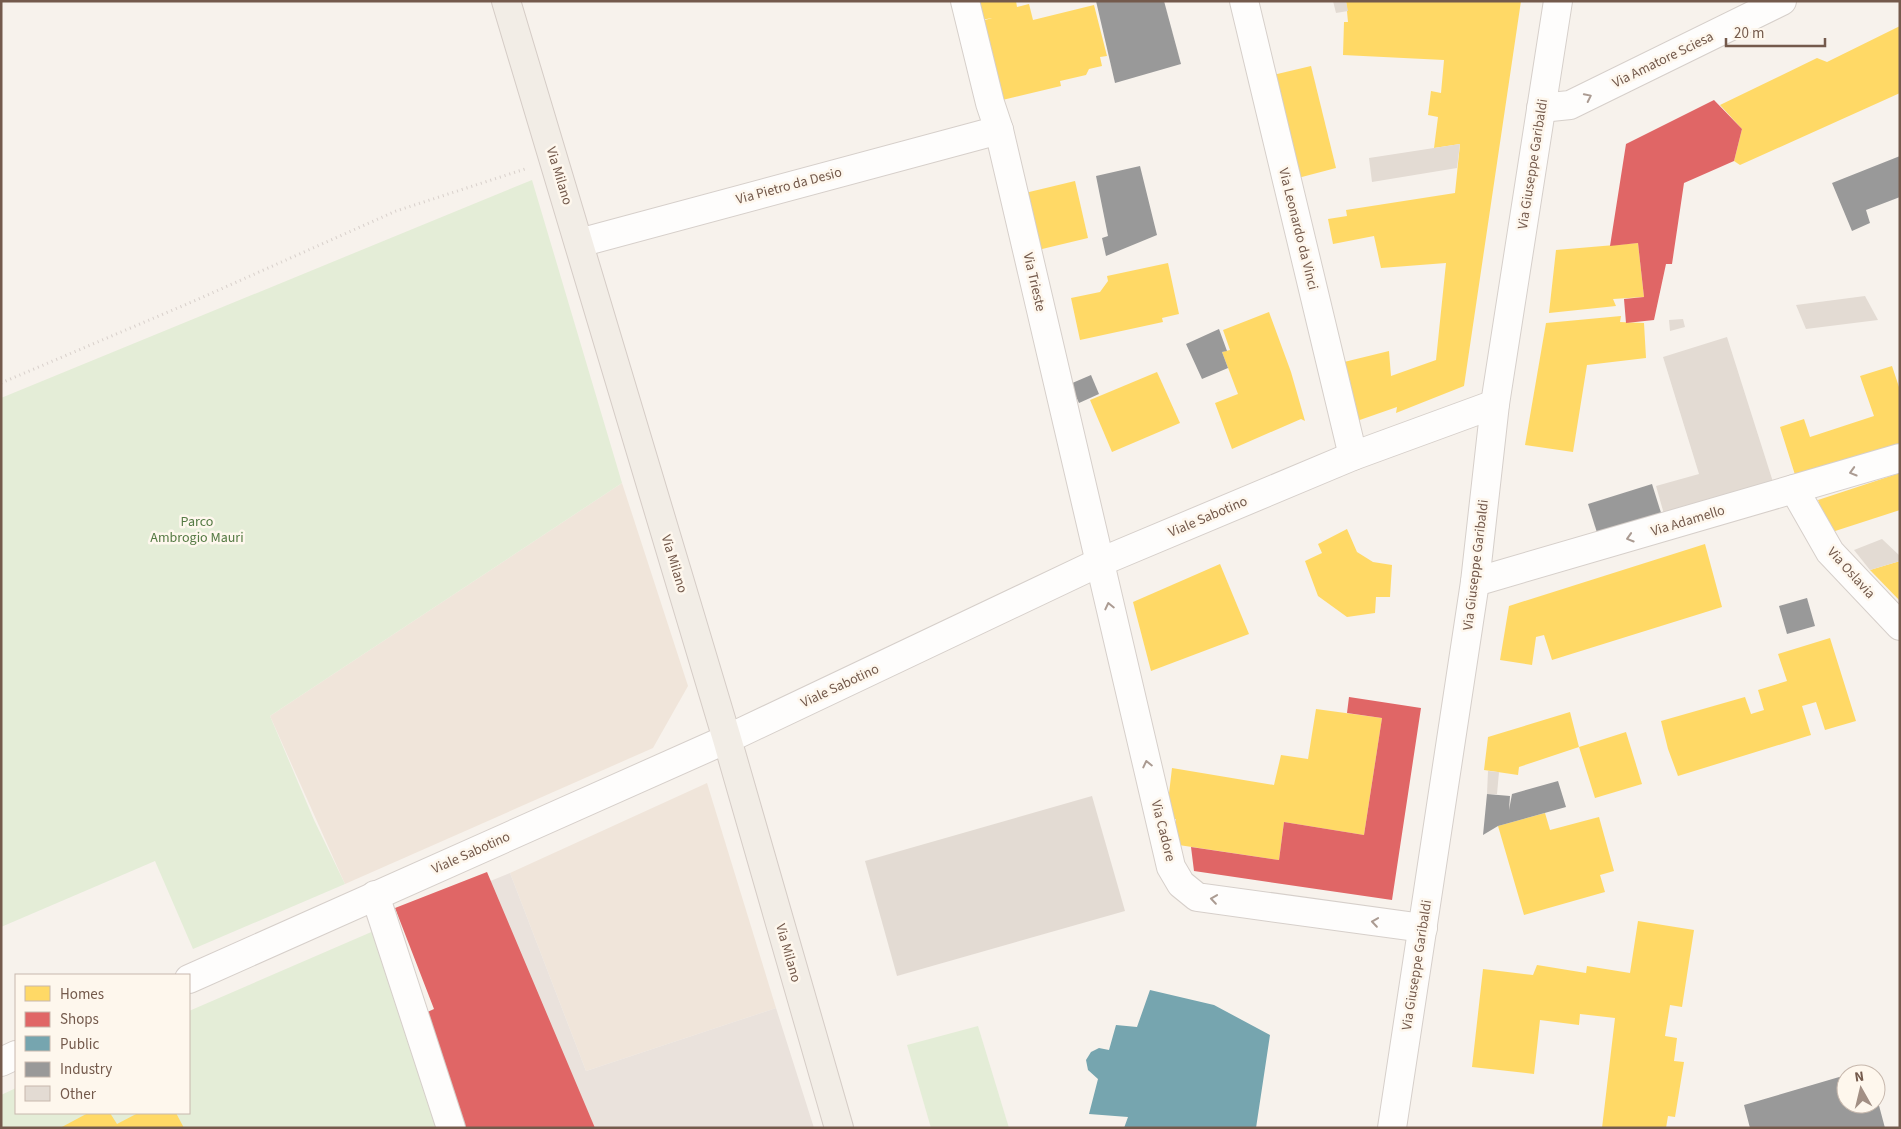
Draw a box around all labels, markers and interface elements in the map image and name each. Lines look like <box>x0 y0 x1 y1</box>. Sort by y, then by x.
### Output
scale bar <box>1726 15 1825 47</box>
text: 20 m <box>1734 23 1764 44</box>
street label: Via Amatore Sciesa <box>1609 27 1717 93</box>
one-way arrow <box>1583 92 1592 103</box>
street label: Via Giuseppe Garibaldi <box>1513 97 1553 231</box>
street label: Via Milano <box>541 144 577 208</box>
street label: Via Pietro da Desio <box>734 162 844 210</box>
street label: Via Leonardo da Vinci <box>1273 166 1323 292</box>
street label: Via Trieste <box>1018 251 1050 313</box>
one-way arrow <box>1849 466 1858 476</box>
street label: Viale Sabotino <box>1165 491 1251 543</box>
street label: Via Giuseppe Garibaldi <box>1458 498 1494 632</box>
street label: Via Adamello <box>1649 500 1727 542</box>
park label: Parco Ambrogio Mauri <box>150 512 244 548</box>
street label: Via Milano <box>656 532 692 596</box>
one-way arrow <box>1626 532 1635 542</box>
street label: Via Oslavia <box>1822 543 1880 603</box>
one-way arrow <box>1104 602 1115 611</box>
street label: Viale Sabotino <box>798 659 882 713</box>
one-way arrow <box>1142 760 1153 769</box>
street label: Via Cadore <box>1146 798 1180 864</box>
street label: Viale Sabotino <box>429 827 513 879</box>
one-way arrow <box>1209 894 1217 905</box>
street label: Via Giuseppe Garibaldi <box>1397 898 1437 1032</box>
one-way arrow <box>1370 917 1379 927</box>
street label: Via Milano <box>770 921 806 985</box>
legend <box>15 974 190 1114</box>
text: Homes <box>60 984 104 1005</box>
text: Shops <box>60 1009 99 1030</box>
text: Public <box>60 1034 99 1055</box>
text: Industry <box>60 1059 112 1080</box>
north arrow <box>1836 1064 1886 1114</box>
text: N <box>1853 1067 1865 1088</box>
text: Other <box>60 1084 97 1105</box>

